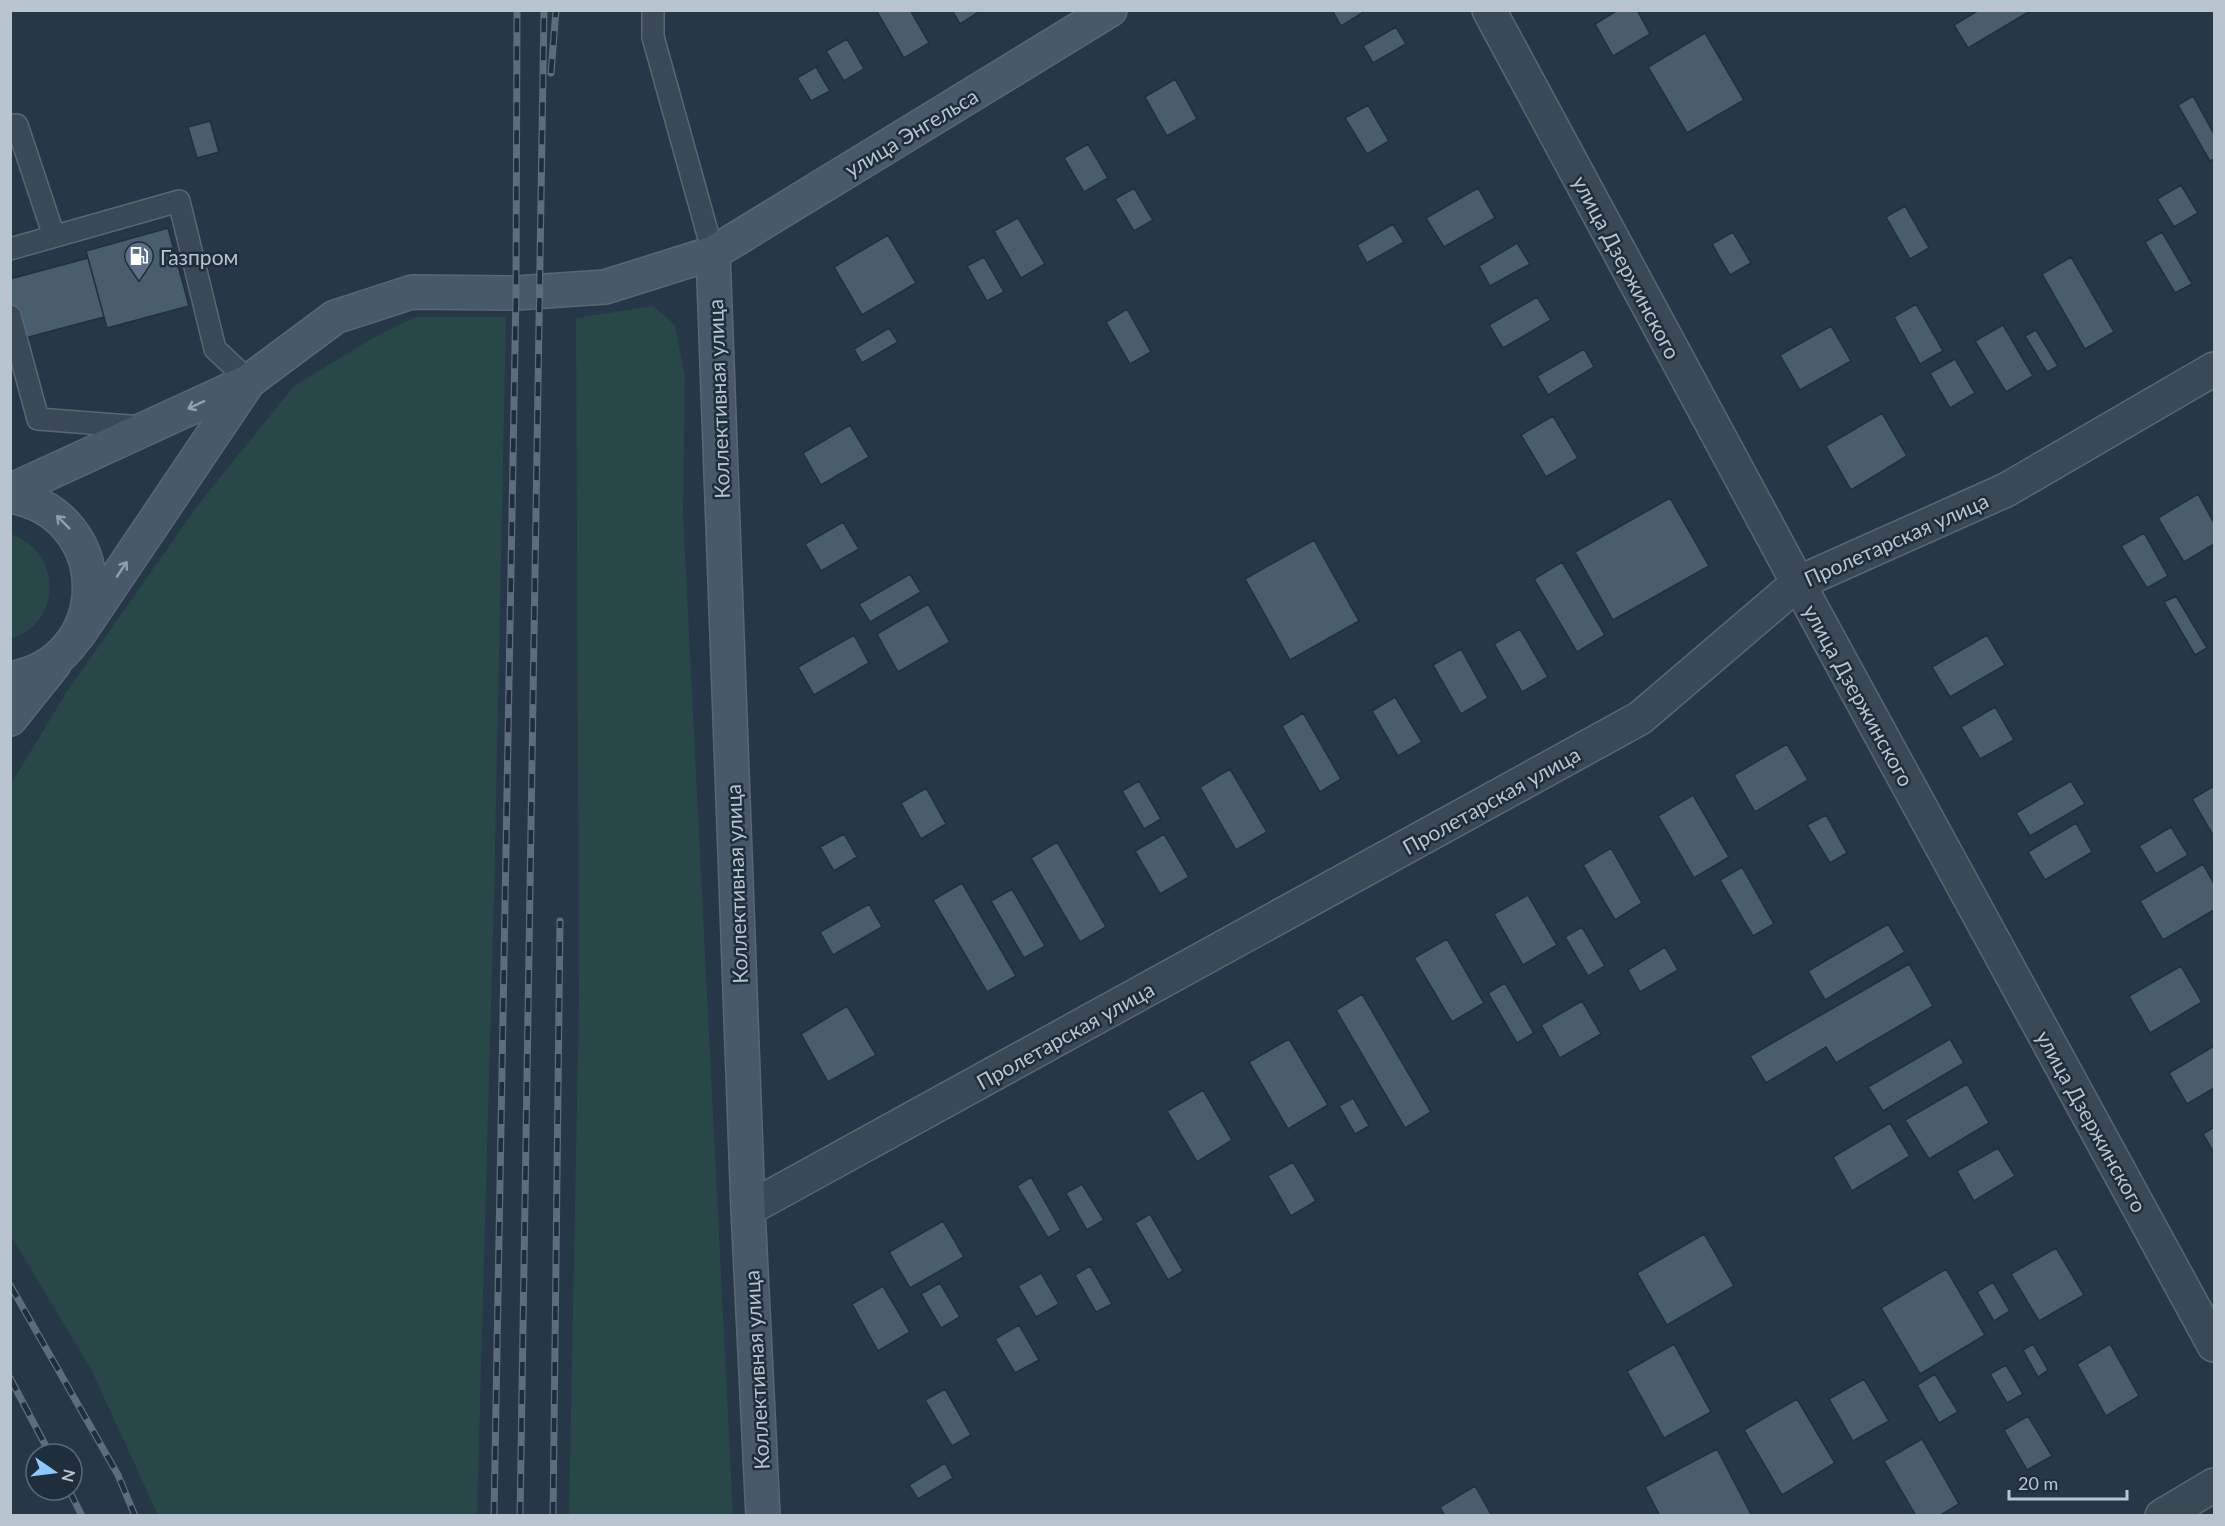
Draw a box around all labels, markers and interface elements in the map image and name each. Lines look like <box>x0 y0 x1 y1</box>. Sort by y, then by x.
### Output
street label: улица Энгельса <box>840 83 982 181</box>
street label: улица Дзержинского <box>1568 171 1686 363</box>
fuel station icon: Газпром <box>123 240 155 282</box>
place label: Газпром <box>160 244 238 269</box>
street label: Коллективная улица <box>702 299 734 499</box>
one-way arrow <box>187 400 205 412</box>
street label: Пролетарская улица <box>1800 487 1992 591</box>
one-way arrow <box>56 515 70 530</box>
one-way arrow <box>116 561 128 577</box>
street label: улица Дзержинского <box>1799 600 1919 790</box>
street label: Пролетарская улица <box>1398 741 1584 859</box>
street label: Коллективная улица <box>720 784 752 984</box>
street label: Пролетарская улица <box>972 976 1158 1094</box>
street label: улица Дзержинского <box>2032 1026 2152 1216</box>
street label: Коллективная улица <box>738 1270 774 1470</box>
north arrow <box>24 1442 84 1502</box>
scale bar <box>2009 1463 2128 1501</box>
text: N <box>58 1467 80 1484</box>
text: 20 m <box>2018 1472 2058 1494</box>

